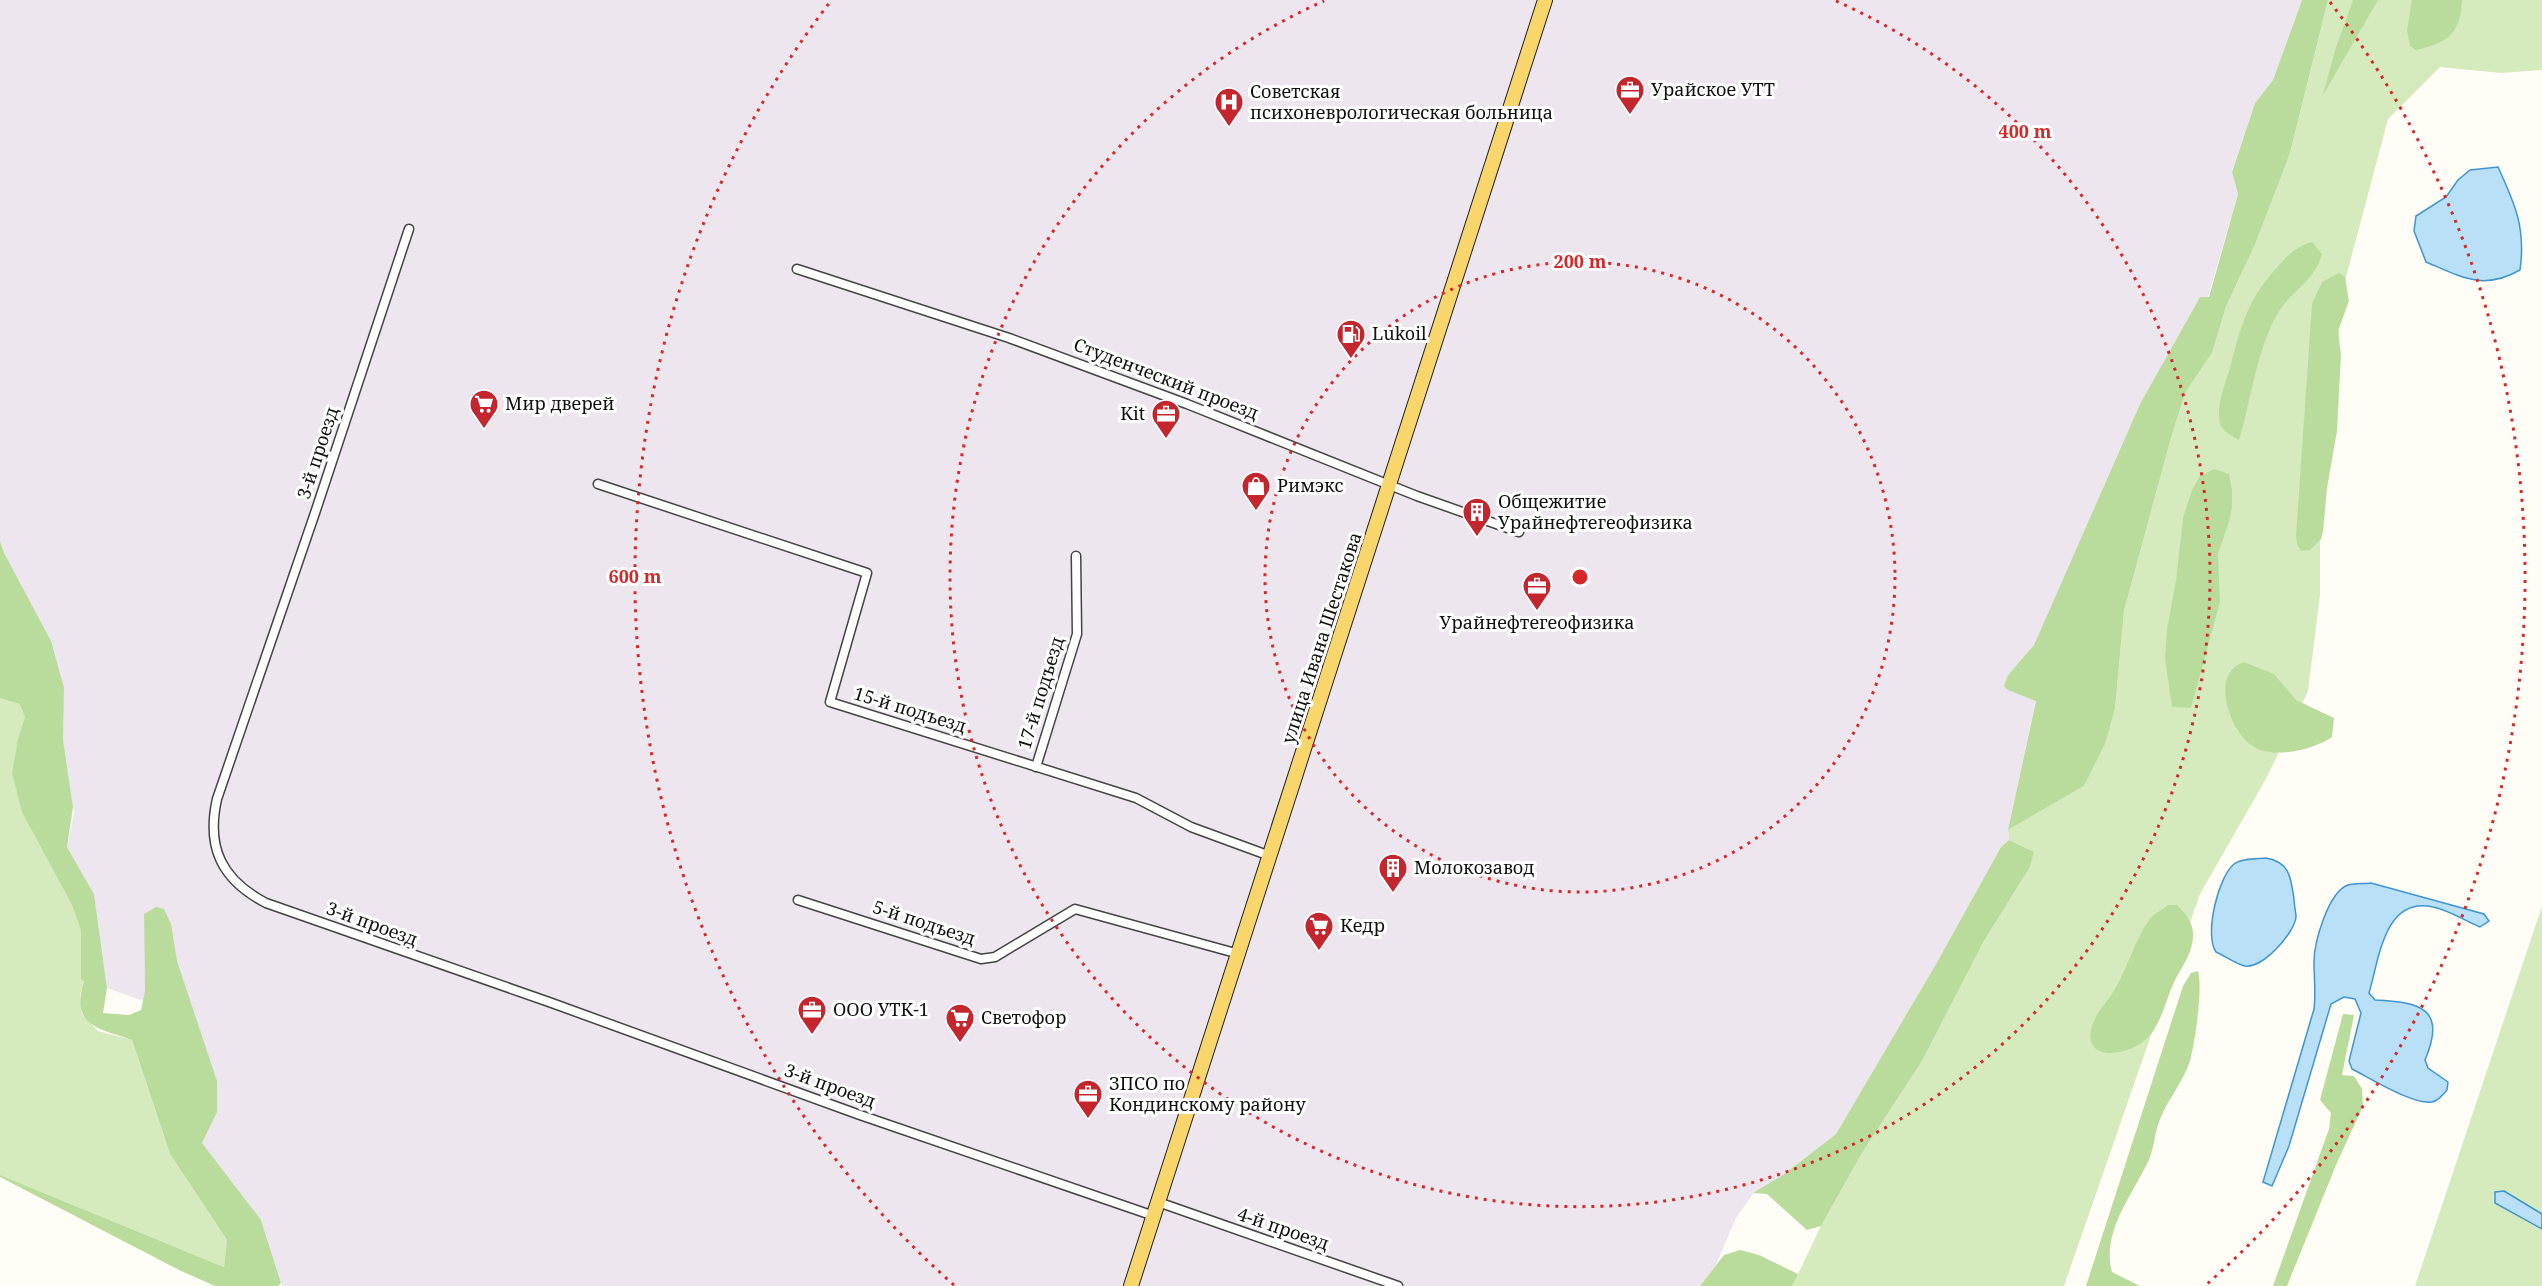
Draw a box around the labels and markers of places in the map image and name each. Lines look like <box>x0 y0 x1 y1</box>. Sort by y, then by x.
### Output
office icon: Урайское УТТ <box>1614 74 1646 116</box>
place label: Урайское УТТ <box>1651 77 1775 101</box>
place label: Советская психоневрологическая больница <box>1250 79 1553 124</box>
hospital icon: Советская психоневрологическая больница <box>1213 86 1245 128</box>
fuel station icon: Lukoil <box>1335 318 1367 360</box>
place label: Lukoil <box>1372 321 1427 345</box>
supermarket icon: Мир дверей <box>468 388 500 430</box>
place label: Мир дверей <box>505 391 614 415</box>
office icon: Kit <box>1150 398 1182 440</box>
place label: Kit <box>1120 401 1145 425</box>
shop icon: Римэкс <box>1240 470 1272 512</box>
place label: Римэкс <box>1277 473 1344 497</box>
place label: Общежитие Урайнефтегеофизика <box>1498 489 1693 534</box>
building icon: Общежитие Урайнефтегеофизика <box>1461 496 1493 538</box>
centre of rings <box>1570 567 1590 587</box>
office icon: Урайнефтегеофизика <box>1521 570 1553 612</box>
place label: Урайнефтегеофизика <box>1440 610 1634 634</box>
building icon: Молокозавод <box>1377 852 1409 894</box>
place label: Молокозавод <box>1414 855 1534 879</box>
supermarket icon: Кедр <box>1303 910 1335 952</box>
place label: Кедр <box>1340 913 1385 937</box>
office icon: ООО УТК-1 <box>796 994 828 1036</box>
place label: ООО УТК-1 <box>833 997 929 1021</box>
supermarket icon: Светофор <box>944 1002 976 1044</box>
place label: Светофор <box>981 1005 1066 1029</box>
place label: ЗПСО по Кондинскому району <box>1109 1071 1306 1116</box>
office icon: ЗПСО по Кондинскому району <box>1072 1078 1104 1120</box>

